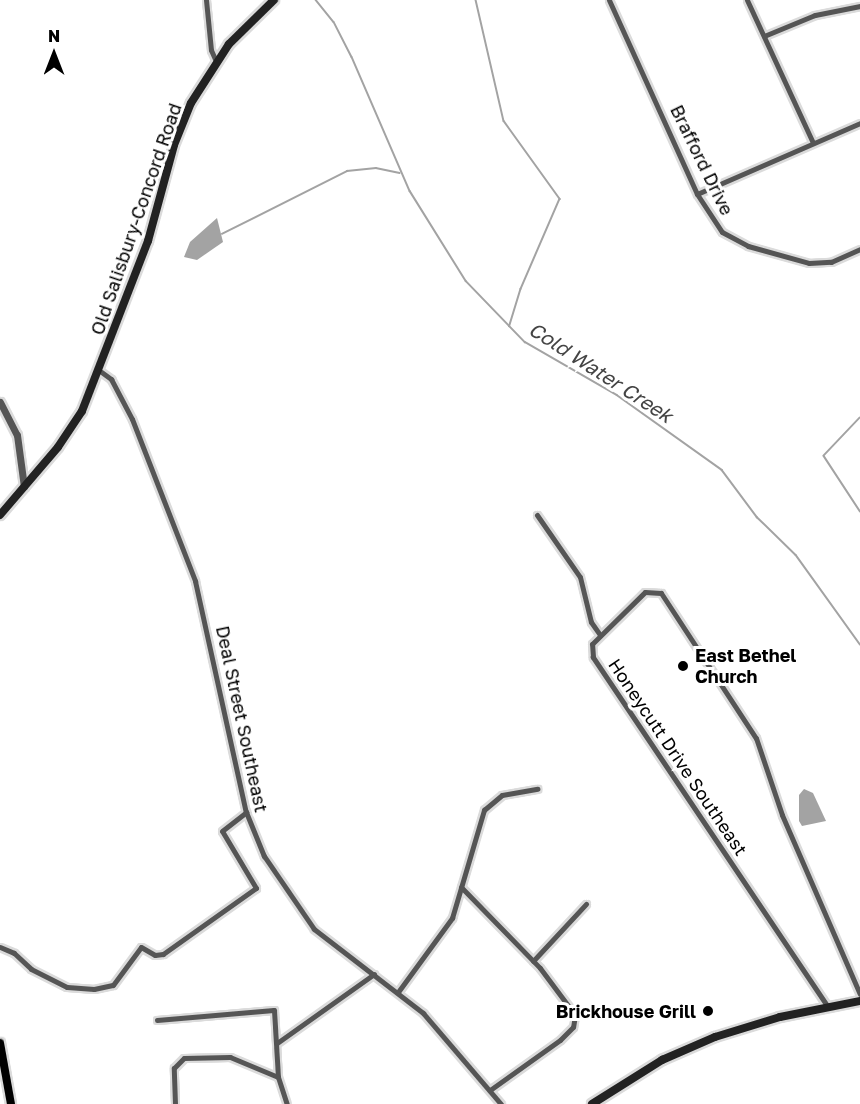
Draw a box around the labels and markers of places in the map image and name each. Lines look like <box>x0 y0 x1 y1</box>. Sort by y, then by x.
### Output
place label: East Bethel Church <box>695 645 796 688</box>
marker: East Bethel Church <box>676 659 690 673</box>
place label: Brickhouse Grill <box>556 1000 696 1022</box>
marker: Brickhouse Grill <box>701 1004 715 1018</box>

